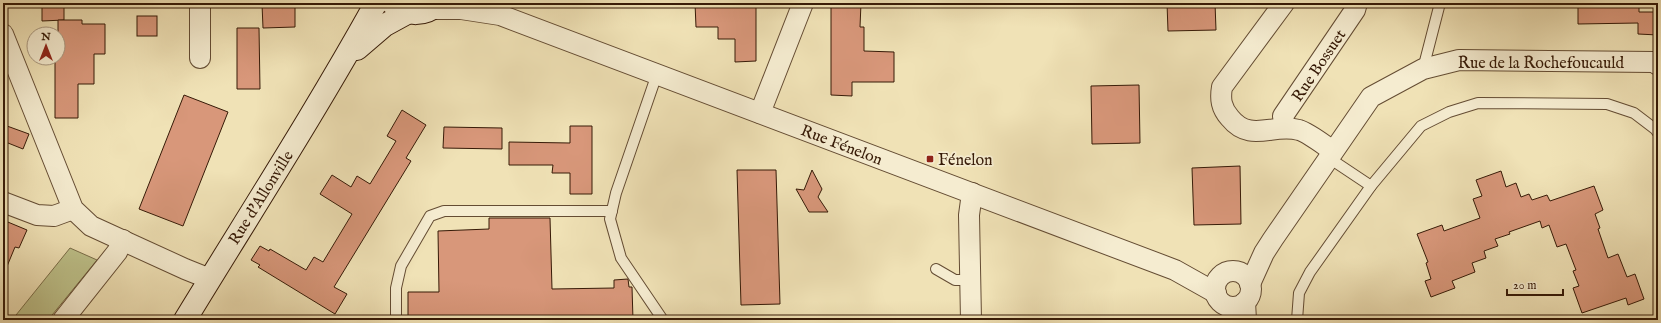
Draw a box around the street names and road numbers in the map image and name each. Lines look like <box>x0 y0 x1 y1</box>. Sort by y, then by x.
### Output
street label: Rue Bossuet <box>1288 26 1351 106</box>
street label: Rue de la Rochefoucauld <box>1458 54 1625 74</box>
street label: Rue Fénelon <box>798 121 885 171</box>
street label: Rue d'Allonville <box>225 147 299 249</box>

